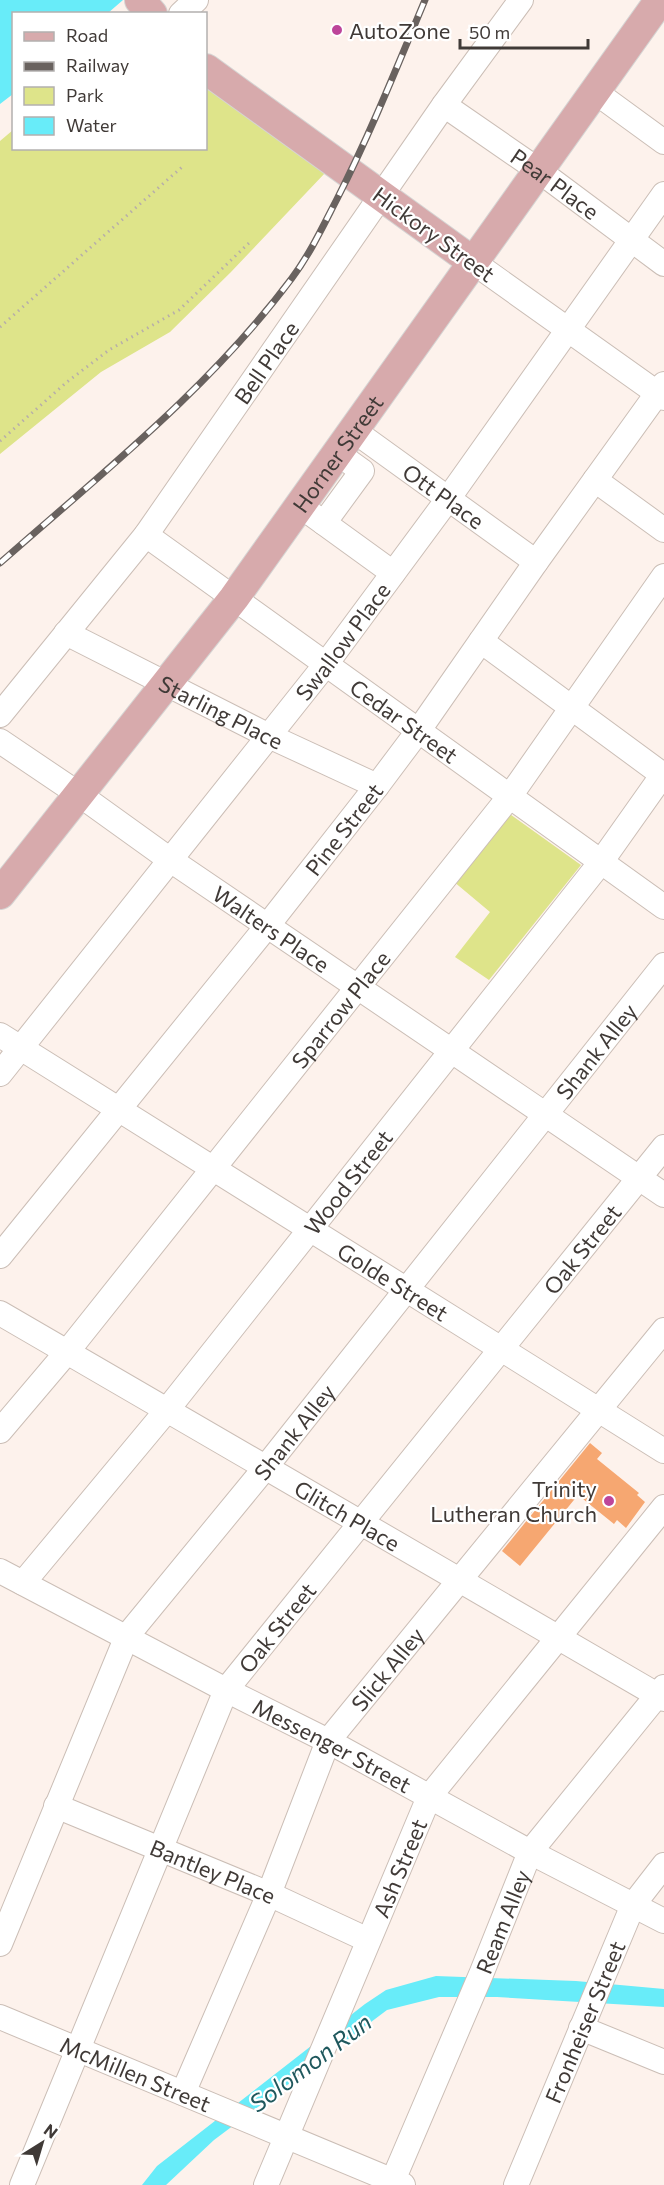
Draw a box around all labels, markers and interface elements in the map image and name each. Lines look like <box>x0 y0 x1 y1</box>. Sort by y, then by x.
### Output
legend <box>12 12 207 150</box>
scale bar <box>460 12 588 50</box>
place label: AutoZone <box>349 17 450 44</box>
text: 50 m <box>469 21 510 43</box>
marker: AutoZone <box>330 23 344 37</box>
text: Road <box>66 24 108 46</box>
text: Railway <box>66 54 129 76</box>
text: Park <box>66 84 104 106</box>
text: Water <box>66 114 117 136</box>
street label: Pear Place <box>506 142 605 225</box>
street label: Hickory Street <box>368 181 500 287</box>
street label: Bell Place <box>228 316 304 409</box>
street label: Horner Street <box>286 389 388 517</box>
street label: Ott Place <box>398 457 490 534</box>
street label: Swallow Place <box>289 577 395 705</box>
street label: Starling Place <box>155 669 287 754</box>
street label: Cedar Street <box>345 673 463 768</box>
street label: Pine Street <box>299 777 388 881</box>
street label: Walters Place <box>208 879 335 978</box>
street label: Sparrow Place <box>285 945 395 1073</box>
street label: Shank Alley <box>550 997 642 1104</box>
street label: Wood Street <box>298 1124 397 1240</box>
street label: Oak Street <box>537 1199 626 1299</box>
street label: Golde Street <box>333 1237 454 1326</box>
street label: Shank Alley <box>248 1378 340 1485</box>
street label: Glitch Place <box>290 1474 405 1556</box>
place label: Trinity Lutheran Church <box>430 1475 597 1527</box>
marker: Trinity Lutheran Church <box>602 1494 616 1508</box>
street label: Oak Street <box>232 1577 321 1678</box>
street label: Slick Alley <box>345 1621 429 1716</box>
street label: Messenger Street <box>248 1692 416 1798</box>
street label: Ash Street <box>367 1815 432 1921</box>
street label: Bantley Place <box>146 1833 280 1909</box>
street label: Ream Alley <box>469 1866 535 1977</box>
street label: Fronheiser Street <box>538 1937 630 2107</box>
water label: Solomon Run <box>243 2007 377 2117</box>
street label: McMillen Street <box>56 2030 215 2117</box>
north arrow <box>12 2113 72 2173</box>
text: N <box>41 2119 62 2142</box>

